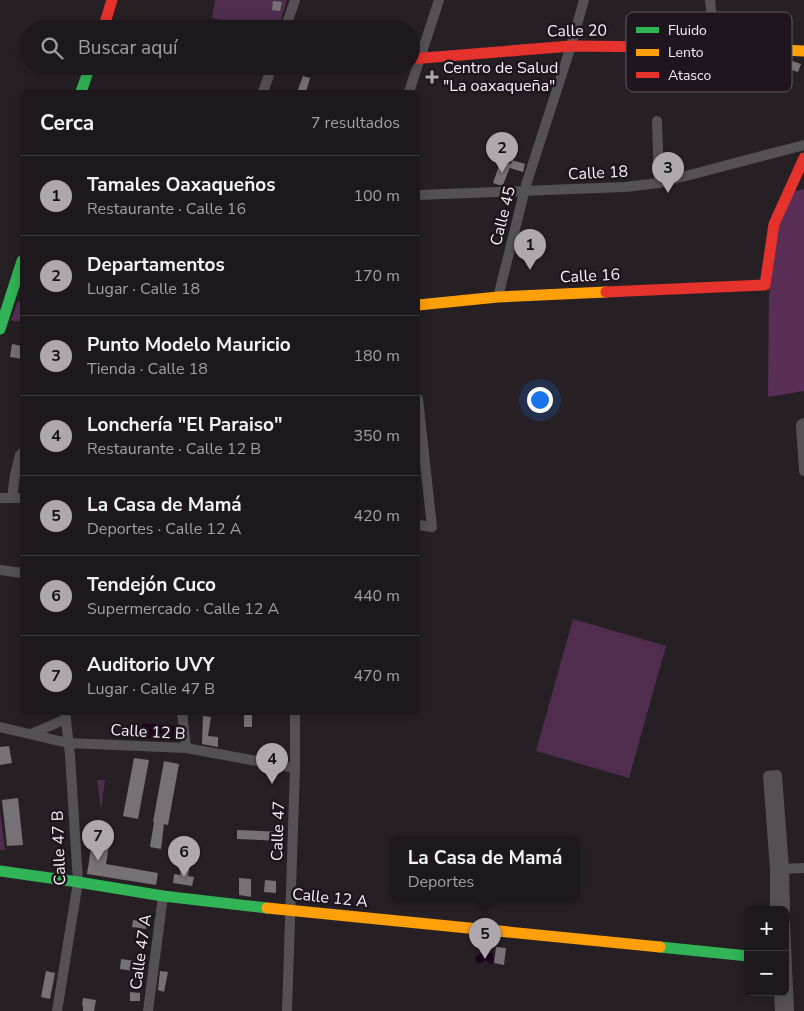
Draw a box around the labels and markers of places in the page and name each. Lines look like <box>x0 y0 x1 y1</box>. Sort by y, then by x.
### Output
place label: Centro de Salud "La oaxaqueña" <box>443 57 558 97</box>
marker: Centro de Salud "La oaxaqueña" <box>425 70 439 84</box>
pin: 2 <box>486 132 518 173</box>
pin: 3 <box>652 152 684 193</box>
pin: 1 <box>514 229 546 270</box>
pin: 4 <box>256 743 288 784</box>
pin: 7 <box>82 820 114 861</box>
pin: 6 <box>168 836 200 877</box>
pin: 5 <box>469 918 501 959</box>

